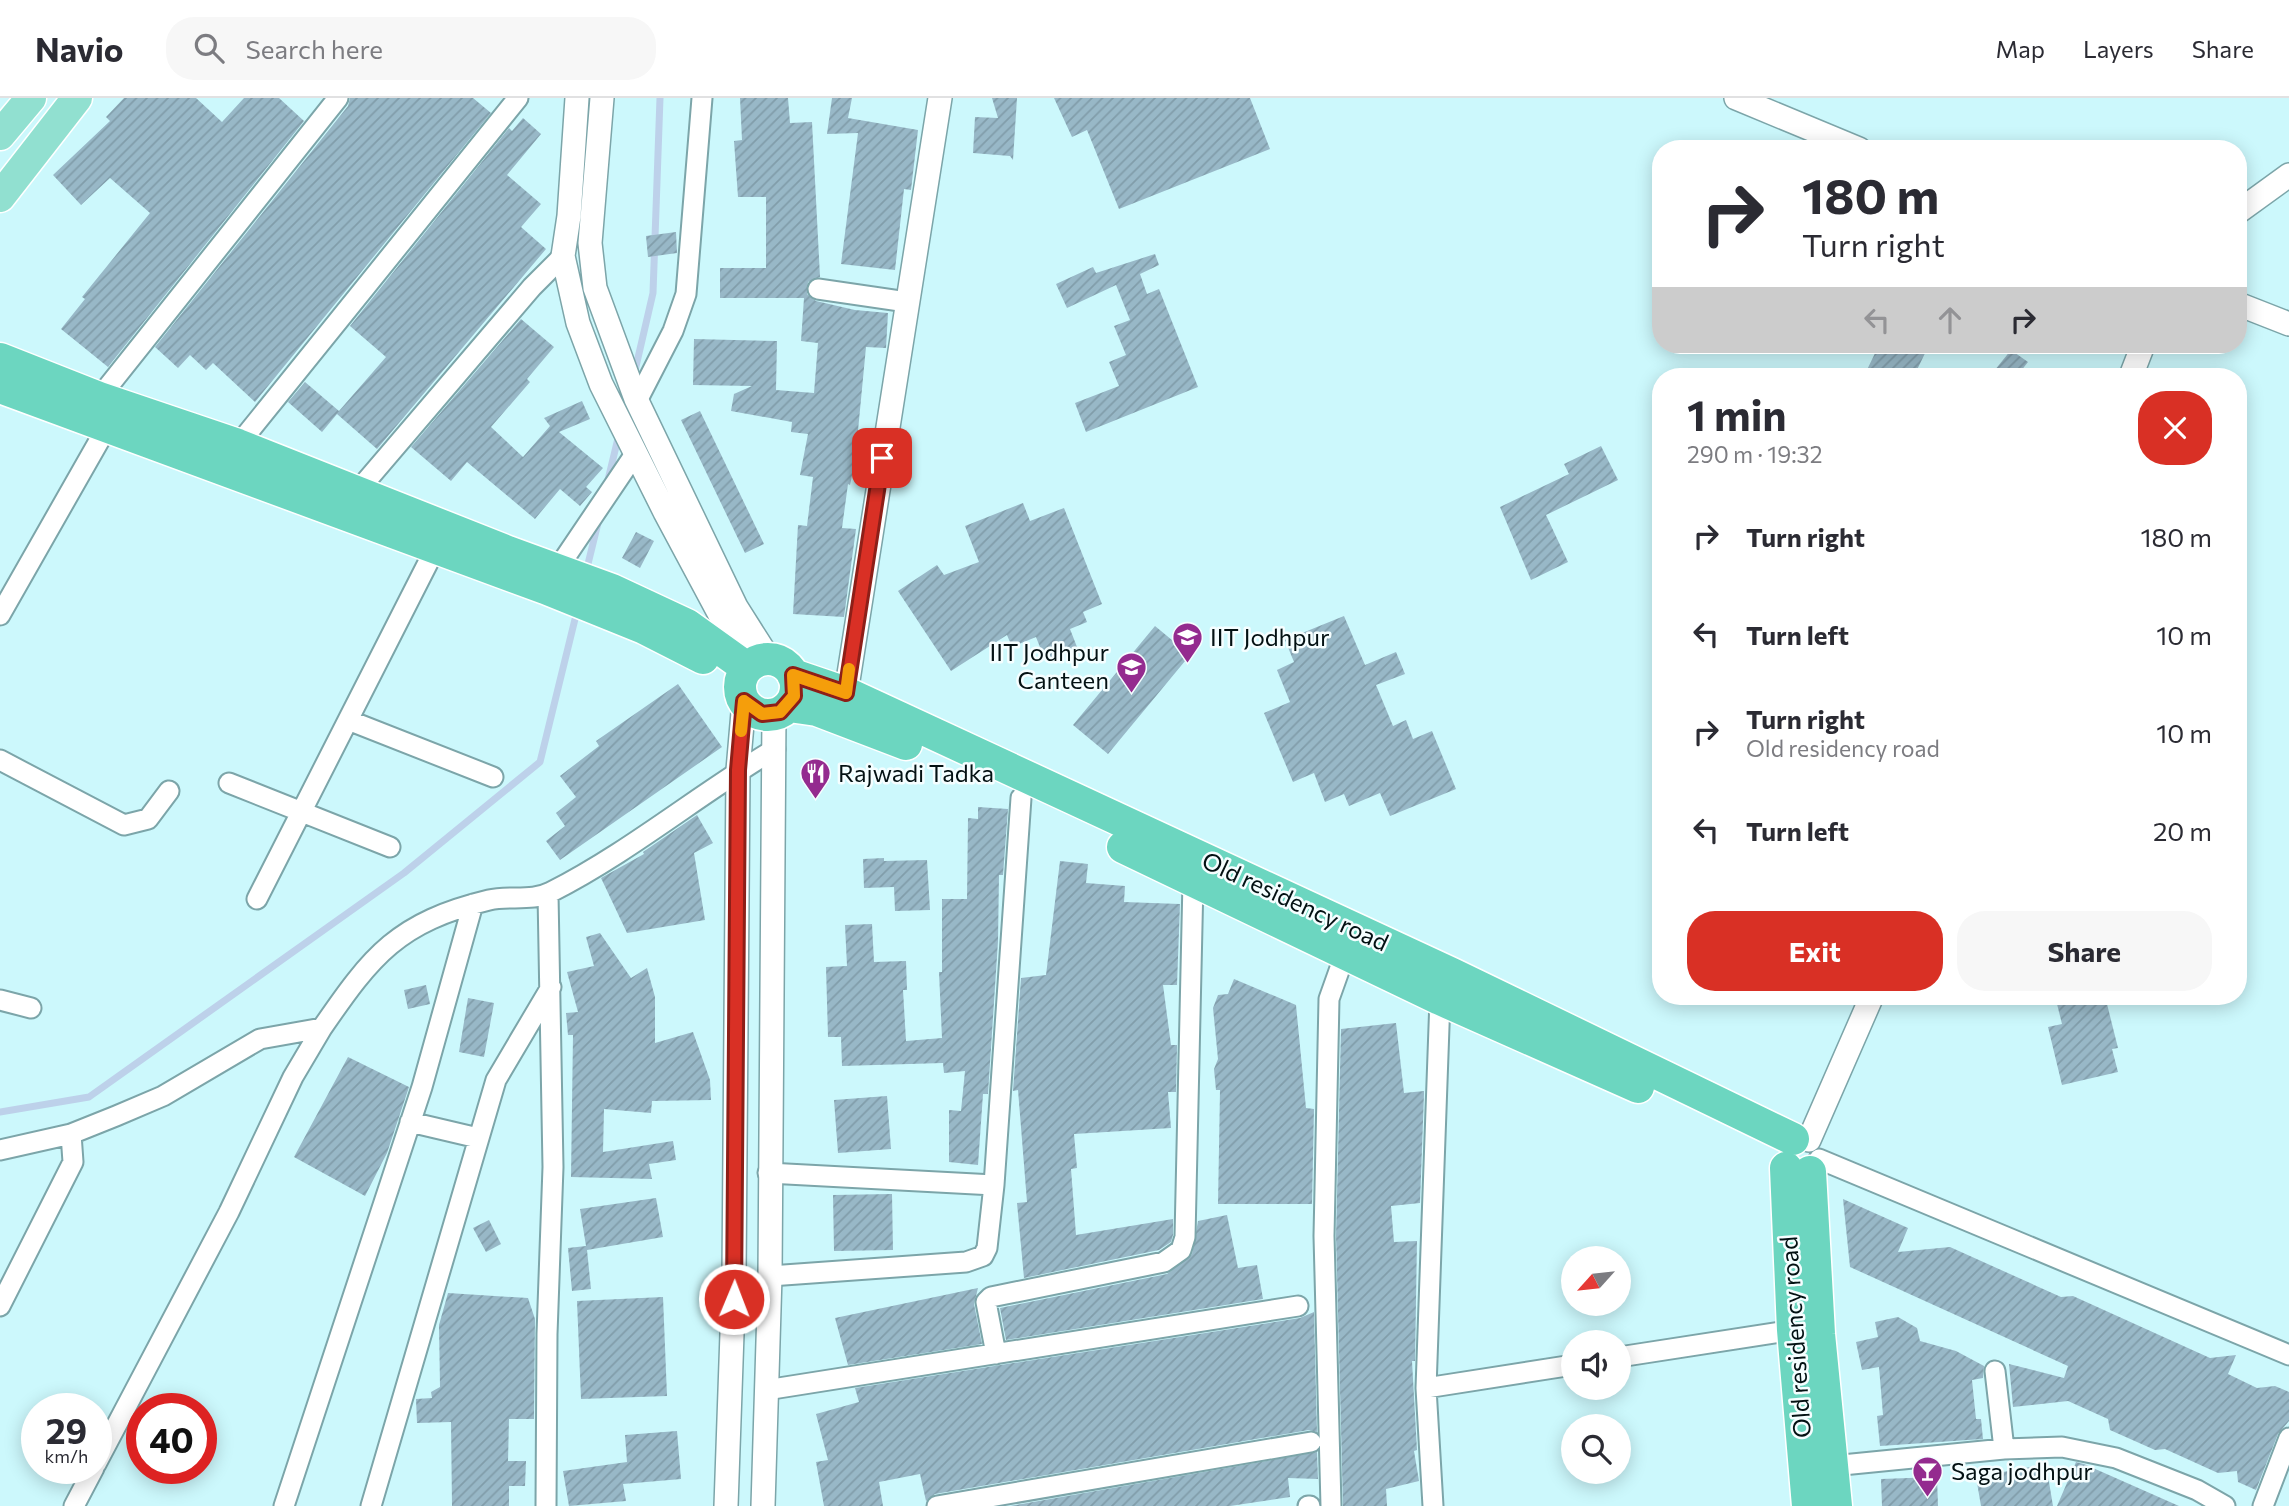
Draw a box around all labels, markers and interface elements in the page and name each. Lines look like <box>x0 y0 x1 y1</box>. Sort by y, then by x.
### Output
search box <box>166 17 656 80</box>
text: Navio <box>35 28 124 69</box>
icon: search <box>190 29 228 67</box>
text: Search here <box>246 33 383 64</box>
text: Map <box>1996 34 2045 63</box>
text: Layers <box>2083 34 2154 63</box>
text: Share <box>2192 34 2254 63</box>
text: 180 m <box>1802 164 1939 224</box>
icon: right <box>1687 168 1778 259</box>
text: Turn right <box>1802 224 1945 264</box>
icon: left <box>1858 301 1896 339</box>
icon: ahead <box>1931 301 1969 339</box>
icon: right <box>2004 301 2042 339</box>
text: 1 min <box>1687 388 1787 440</box>
button: close <box>2138 391 2212 465</box>
pin <box>852 428 912 488</box>
icon: arrive <box>863 439 901 477</box>
text: 290 m · 19:32 <box>1687 440 1822 468</box>
icon: right <box>1687 517 1725 555</box>
text: Turn right <box>1746 521 1865 552</box>
text: 180 m <box>2140 521 2212 552</box>
icon: left <box>1687 615 1725 653</box>
text: Turn left <box>1746 619 1849 650</box>
text: 10 m <box>2156 619 2212 650</box>
school or university icon: IIT Jodhpur <box>1170 621 1204 665</box>
place label: IIT Jodhpur <box>1210 622 1330 651</box>
place label: IIT Jodhpur Canteen <box>989 637 1109 694</box>
school or university icon: IIT Jodhpur Canteen <box>1115 650 1149 694</box>
text: Turn right <box>1746 703 1865 734</box>
icon: right <box>1687 713 1725 751</box>
text: 10 m <box>2156 717 2212 748</box>
text: Old residency road <box>1746 734 1940 762</box>
restaurant icon: Rajwadi Tadka <box>798 757 832 801</box>
place label: Rajwadi Tadka <box>838 758 994 787</box>
icon: left <box>1687 811 1725 849</box>
text: Turn left <box>1746 815 1849 846</box>
text: 20 m <box>2153 815 2212 846</box>
street label: Old residency road <box>1198 845 1393 957</box>
button: Exit <box>1687 911 1943 991</box>
button: Share <box>1957 911 2212 991</box>
street label: Old residency road <box>1773 1235 1816 1439</box>
north arrow <box>1561 1246 1631 1316</box>
map controls <box>1561 1246 1631 1484</box>
position arrow <box>697 1262 771 1336</box>
button: sound <box>1561 1330 1631 1400</box>
speed limit sign: 40 <box>126 1393 217 1484</box>
text: 29 <box>46 1408 87 1451</box>
button: search <box>1561 1414 1631 1484</box>
text: km/h <box>45 1445 88 1467</box>
bar icon: Saga jodhpur <box>1911 1455 1945 1499</box>
place label: Saga jodhpur <box>1951 1456 2093 1485</box>

